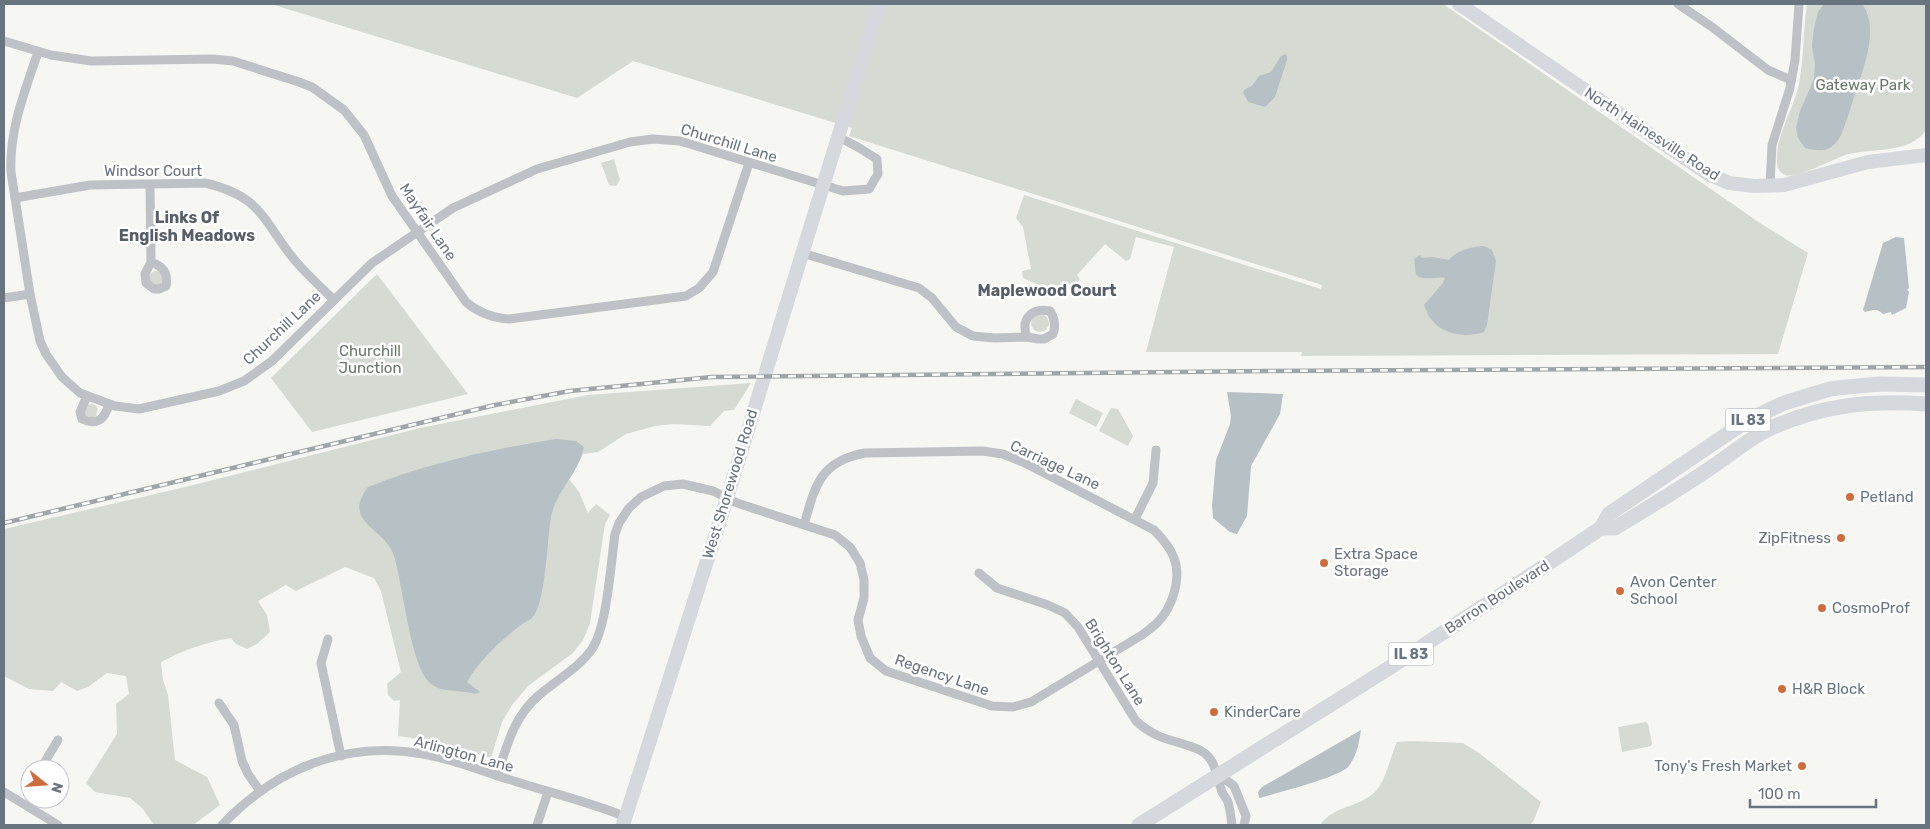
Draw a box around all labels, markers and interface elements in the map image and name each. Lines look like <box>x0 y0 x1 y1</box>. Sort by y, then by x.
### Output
park label: Gateway Park <box>1815 76 1911 94</box>
street label: North Hainesville Road <box>1581 83 1723 185</box>
street label: Churchill Lane <box>679 120 779 166</box>
street label: Windsor Court <box>104 162 202 180</box>
street label: Mayfair Lane <box>396 180 460 264</box>
district label: Links Of English Meadows <box>119 208 255 245</box>
district label: Maplewood Court <box>978 281 1117 300</box>
street label: Churchill Lane <box>239 287 325 369</box>
park label: Churchill Junction <box>338 342 402 377</box>
street label: West Shorewood Road <box>699 407 761 561</box>
road number: IL 83 <box>1726 408 1770 432</box>
street label: Carriage Lane <box>1007 436 1103 494</box>
place label: Petland <box>1860 488 1914 506</box>
marker: Petland <box>1844 491 1856 503</box>
place label: ZipFitness <box>1758 529 1831 547</box>
marker: ZipFitness <box>1835 532 1847 544</box>
place label: Extra Space Storage <box>1334 545 1418 580</box>
street label: Barron Boulevard <box>1441 556 1553 638</box>
marker: Extra Space Storage <box>1318 557 1330 569</box>
place label: Avon Center School <box>1630 573 1717 608</box>
marker: Avon Center School <box>1614 585 1626 597</box>
place label: CosmoProf <box>1832 599 1910 617</box>
marker: CosmoProf <box>1816 602 1828 614</box>
street label: Brighton Lane <box>1081 615 1149 709</box>
road number: IL 83 <box>1388 642 1434 666</box>
street label: Regency Lane <box>893 650 991 700</box>
place label: H&R Block <box>1792 680 1865 698</box>
marker: H&R Block <box>1776 683 1788 695</box>
place label: KinderCare <box>1224 703 1301 721</box>
marker: KinderCare <box>1208 706 1220 718</box>
street label: Arlington Lane <box>412 732 516 776</box>
place label: Tony's Fresh Market <box>1654 757 1792 775</box>
north arrow <box>20 759 70 809</box>
marker: Tony's Fresh Market <box>1796 760 1808 772</box>
scale bar <box>1750 776 1876 808</box>
text: N <box>47 780 67 795</box>
text: 100 m <box>1758 785 1800 803</box>

